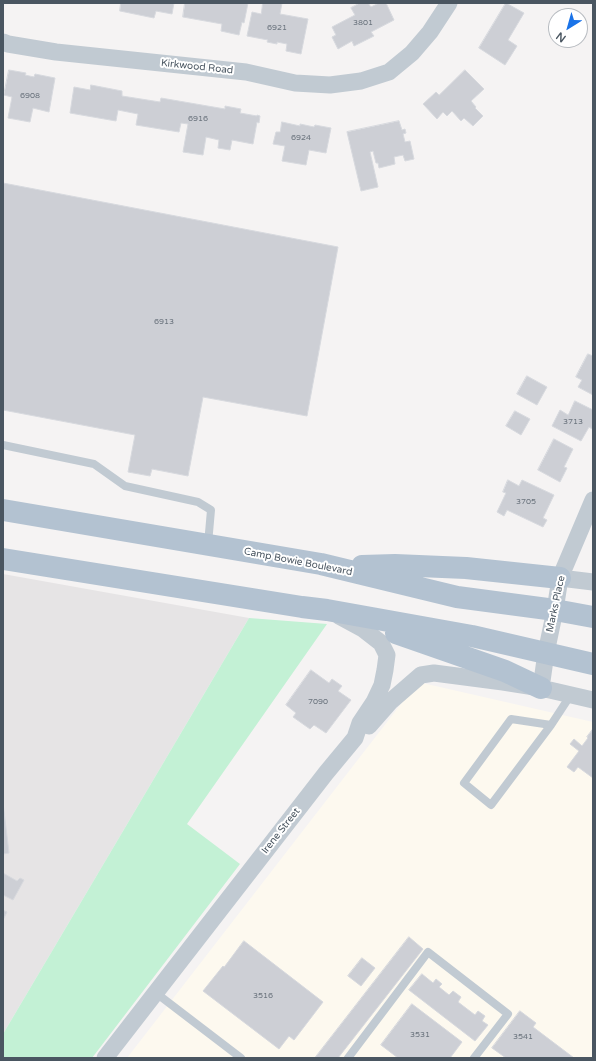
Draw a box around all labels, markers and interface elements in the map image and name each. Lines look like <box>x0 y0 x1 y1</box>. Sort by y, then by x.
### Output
north arrow <box>548 8 588 48</box>
house number: 3801 <box>353 18 373 28</box>
house number: 6921 <box>267 23 287 33</box>
text: N <box>554 29 569 45</box>
street label: Kirkwood Road <box>160 57 234 77</box>
house number: 6908 <box>20 91 40 101</box>
house number: 6916 <box>188 114 208 124</box>
house number: 6924 <box>291 133 311 143</box>
house number: 6913 <box>154 317 174 327</box>
house number: 3713 <box>563 417 583 427</box>
house number: 3705 <box>516 497 536 507</box>
street label: Camp Bowie Boulevard <box>243 546 353 578</box>
street label: Marks Place <box>544 575 568 633</box>
house number: 7090 <box>308 697 328 707</box>
street label: Irene Street <box>259 806 303 856</box>
house number: 3516 <box>253 991 273 1001</box>
house number: 3531 <box>410 1030 430 1040</box>
house number: 3541 <box>513 1032 533 1042</box>

